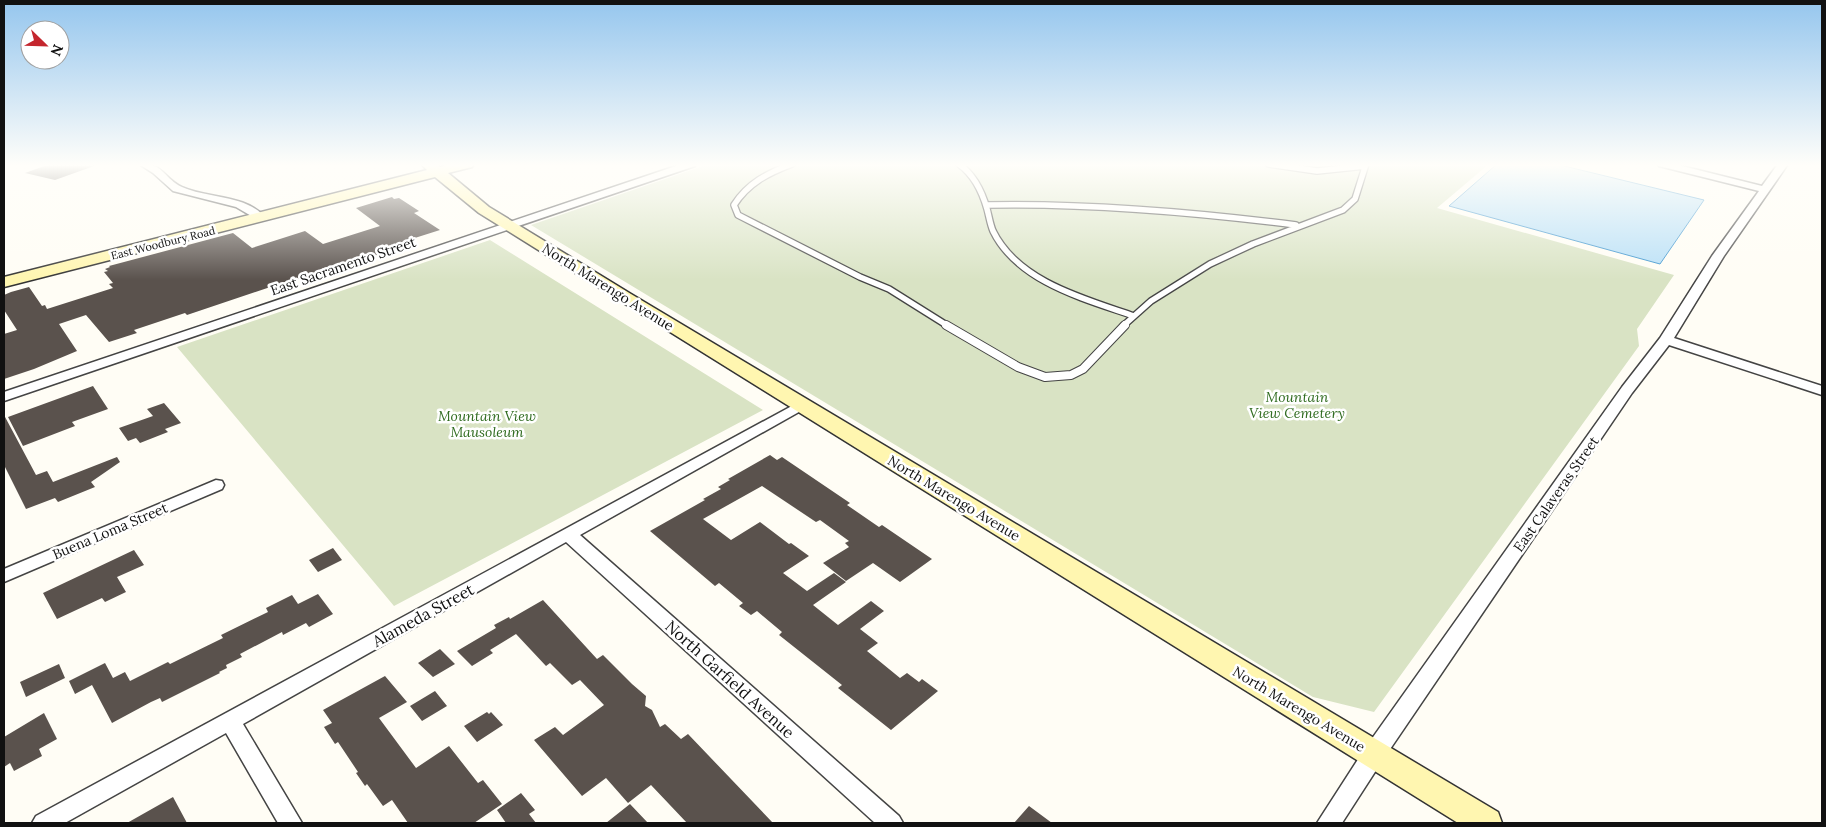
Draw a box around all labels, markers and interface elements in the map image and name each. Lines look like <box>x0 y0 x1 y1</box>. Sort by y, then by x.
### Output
north arrow <box>20 20 70 70</box>
text: N <box>46 42 67 59</box>
street label: East Woodbury Road <box>109 223 217 263</box>
street label: East Sacramento Street <box>268 232 419 299</box>
street label: North Marengo Avenue <box>539 239 677 335</box>
park label: Mountain View Cemetery <box>1249 388 1345 422</box>
park label: Mountain View Mausoleum <box>438 407 536 441</box>
street label: East Calaveras Street <box>1509 432 1603 555</box>
street label: North Marengo Avenue <box>884 451 1024 545</box>
street label: Buena Loma Street <box>50 498 171 563</box>
street label: Alameda Street <box>368 578 478 652</box>
street label: North Garfield Avenue <box>661 616 799 742</box>
street label: North Marengo Avenue <box>1229 662 1369 756</box>

